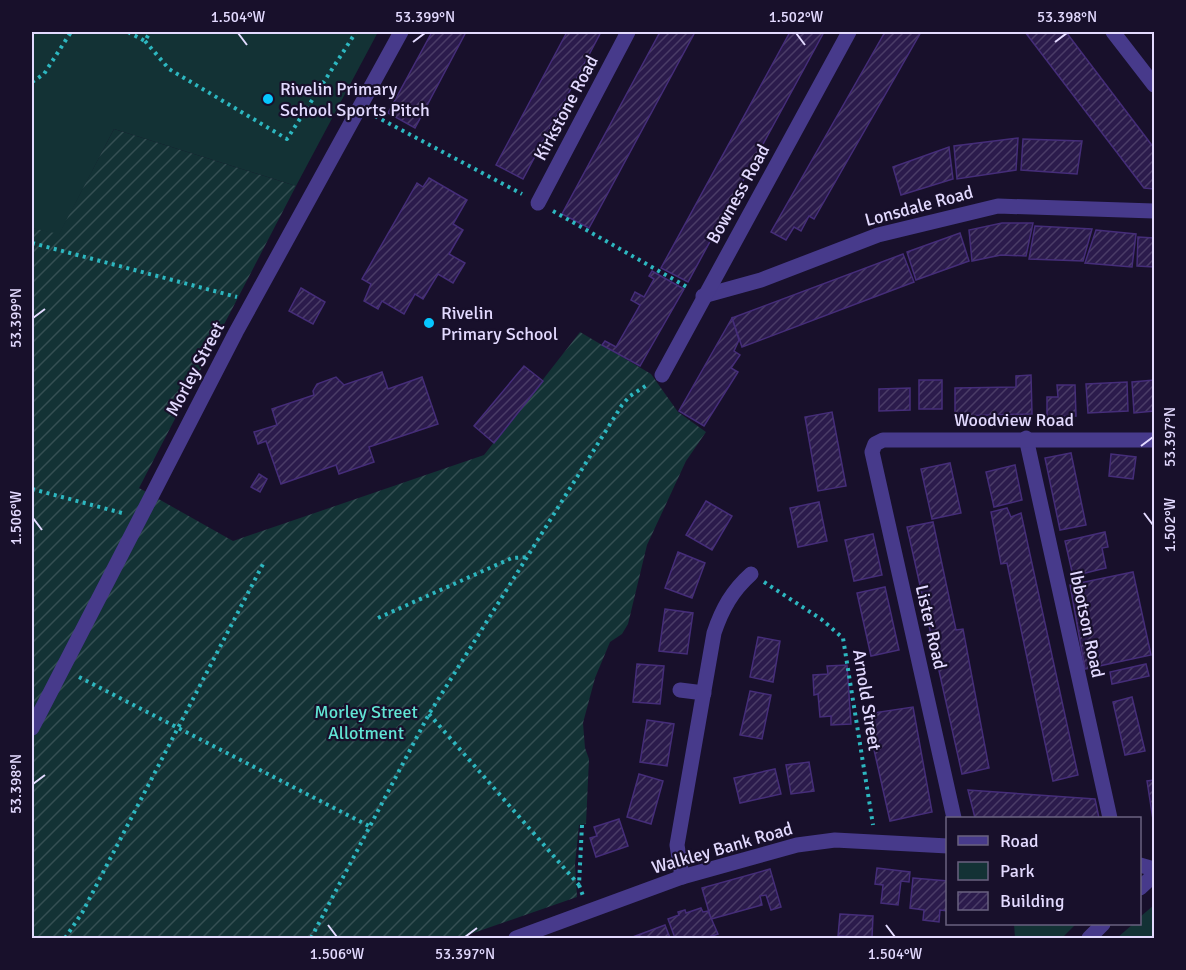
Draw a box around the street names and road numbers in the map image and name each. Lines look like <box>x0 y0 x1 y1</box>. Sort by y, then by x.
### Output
street label: Kirkstone Road <box>529 52 603 164</box>
street label: Bowness Road <box>702 140 774 248</box>
street label: Lonsdale Road <box>862 181 976 231</box>
street label: Morley Street <box>161 318 229 420</box>
street label: Woodview Road <box>954 409 1074 431</box>
street label: Ibbotson Road <box>1065 568 1109 680</box>
street label: Lister Road <box>911 583 951 671</box>
street label: Arnold Street <box>848 648 886 752</box>
street label: Walkley Bank Road <box>649 817 795 879</box>

